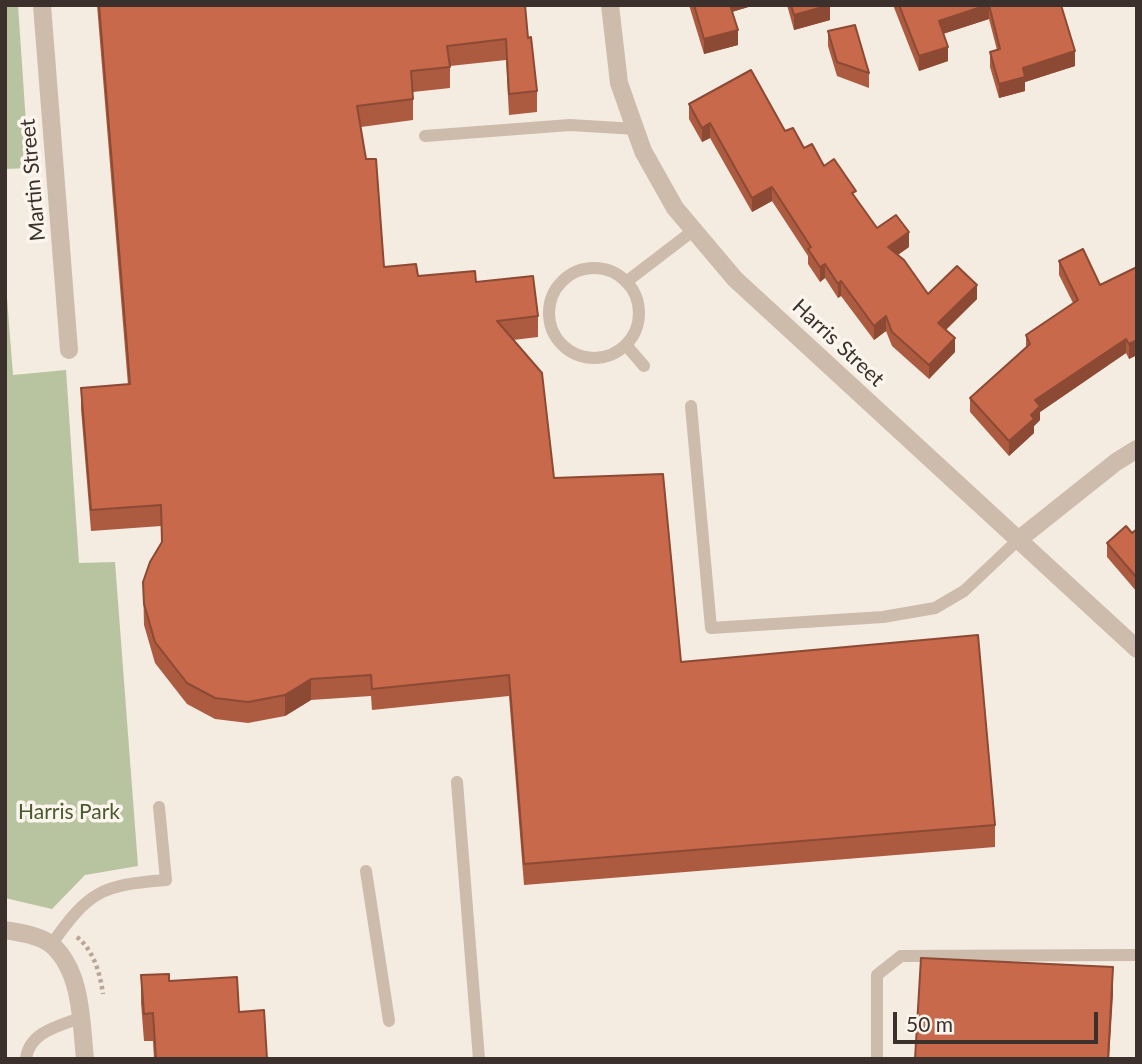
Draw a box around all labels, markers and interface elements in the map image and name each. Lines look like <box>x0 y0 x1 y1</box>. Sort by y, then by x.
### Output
street label: Martin Street <box>15 118 51 242</box>
street label: Harris Street <box>787 294 889 392</box>
park label: Harris Park <box>18 799 120 825</box>
scale bar <box>897 998 1102 1042</box>
text: 50 m <box>906 1011 953 1036</box>

